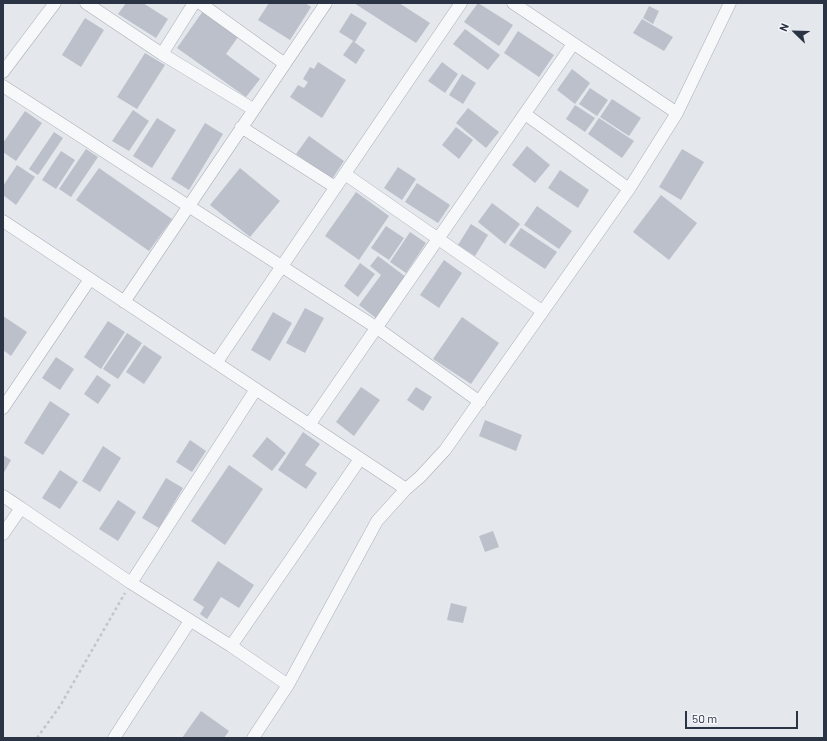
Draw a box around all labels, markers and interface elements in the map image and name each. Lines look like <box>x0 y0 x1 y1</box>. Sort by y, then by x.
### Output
north arrow <box>775 12 815 52</box>
text: N <box>776 21 791 33</box>
scale bar <box>687 703 800 729</box>
text: 50 m <box>692 711 717 725</box>

